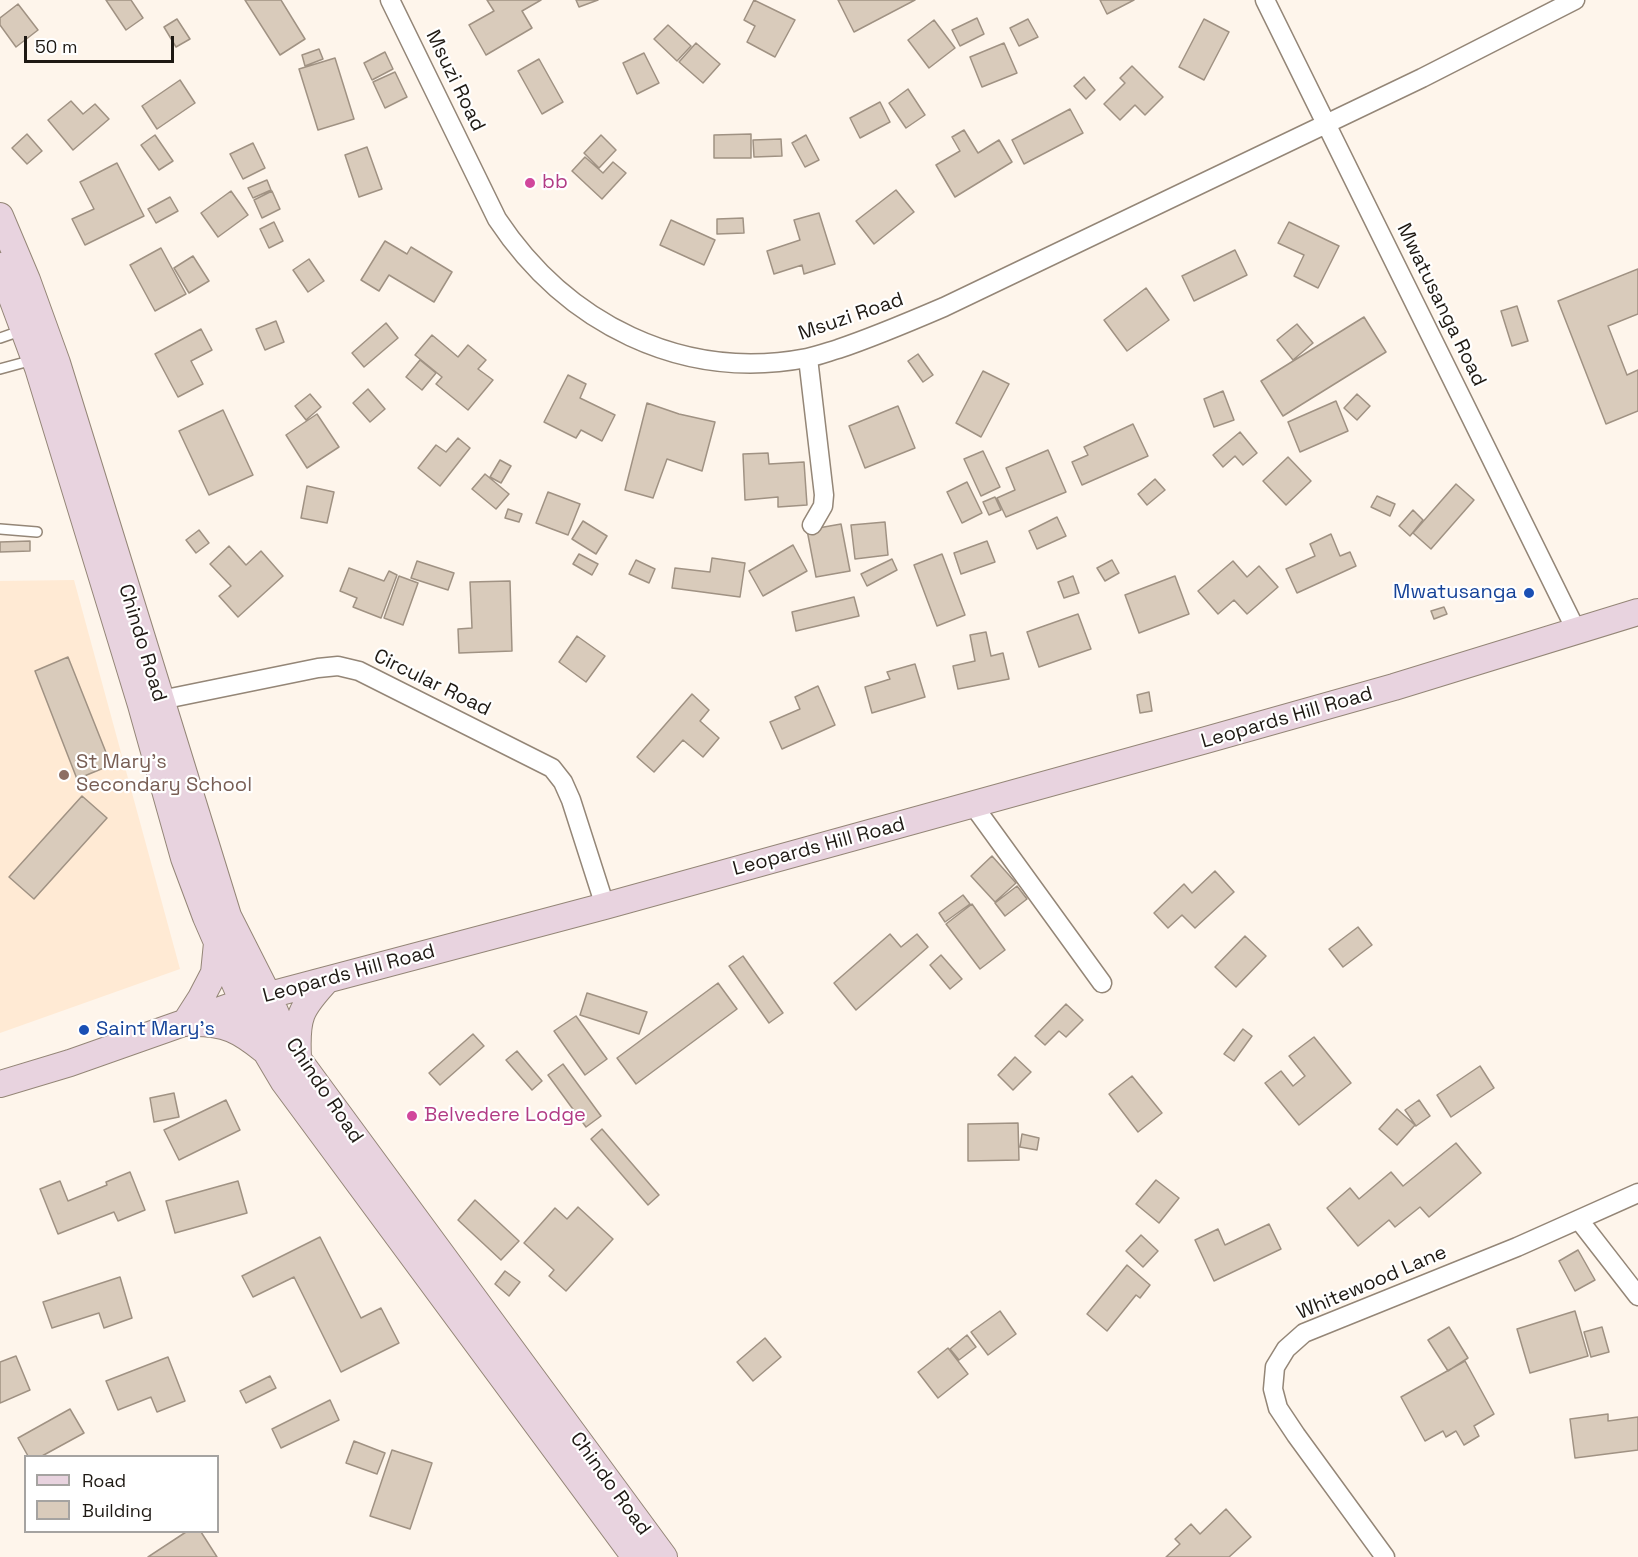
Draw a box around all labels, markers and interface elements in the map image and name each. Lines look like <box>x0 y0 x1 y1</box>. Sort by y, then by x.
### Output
scale bar <box>27 24 177 62</box>
street label: Msuzi Road <box>420 26 490 136</box>
text: 50 m <box>35 35 77 58</box>
place label: bb <box>542 171 568 195</box>
marker: bb <box>523 176 537 190</box>
street label: Mwatusanga Road <box>1391 220 1491 390</box>
street label: Msuzi Road <box>795 288 907 346</box>
street label: Chindo Road <box>113 581 171 705</box>
place label: Mwatusanga <box>1393 581 1517 605</box>
marker: Mwatusanga <box>1522 586 1536 600</box>
street label: Circular Road <box>370 644 494 722</box>
street label: Leopards Hill Road <box>1199 682 1375 754</box>
place label: St Mary's Secondary School <box>76 751 252 798</box>
marker: St Mary's Secondary School <box>57 768 71 782</box>
street label: Leopards Hill Road <box>730 812 908 882</box>
street label: Leopards Hill Road <box>260 939 438 1009</box>
place label: Saint Mary's <box>96 1018 215 1042</box>
marker: Saint Mary's <box>77 1023 91 1037</box>
street label: Chindo Road <box>280 1034 368 1148</box>
place label: Belvedere Lodge <box>424 1104 586 1128</box>
marker: Belvedere Lodge <box>405 1109 419 1123</box>
street label: Whitewood Lane <box>1294 1241 1450 1325</box>
street label: Chindo Road <box>565 1428 655 1540</box>
legend <box>24 1455 219 1533</box>
text: Road <box>82 1469 126 1492</box>
text: Building <box>82 1499 152 1522</box>

